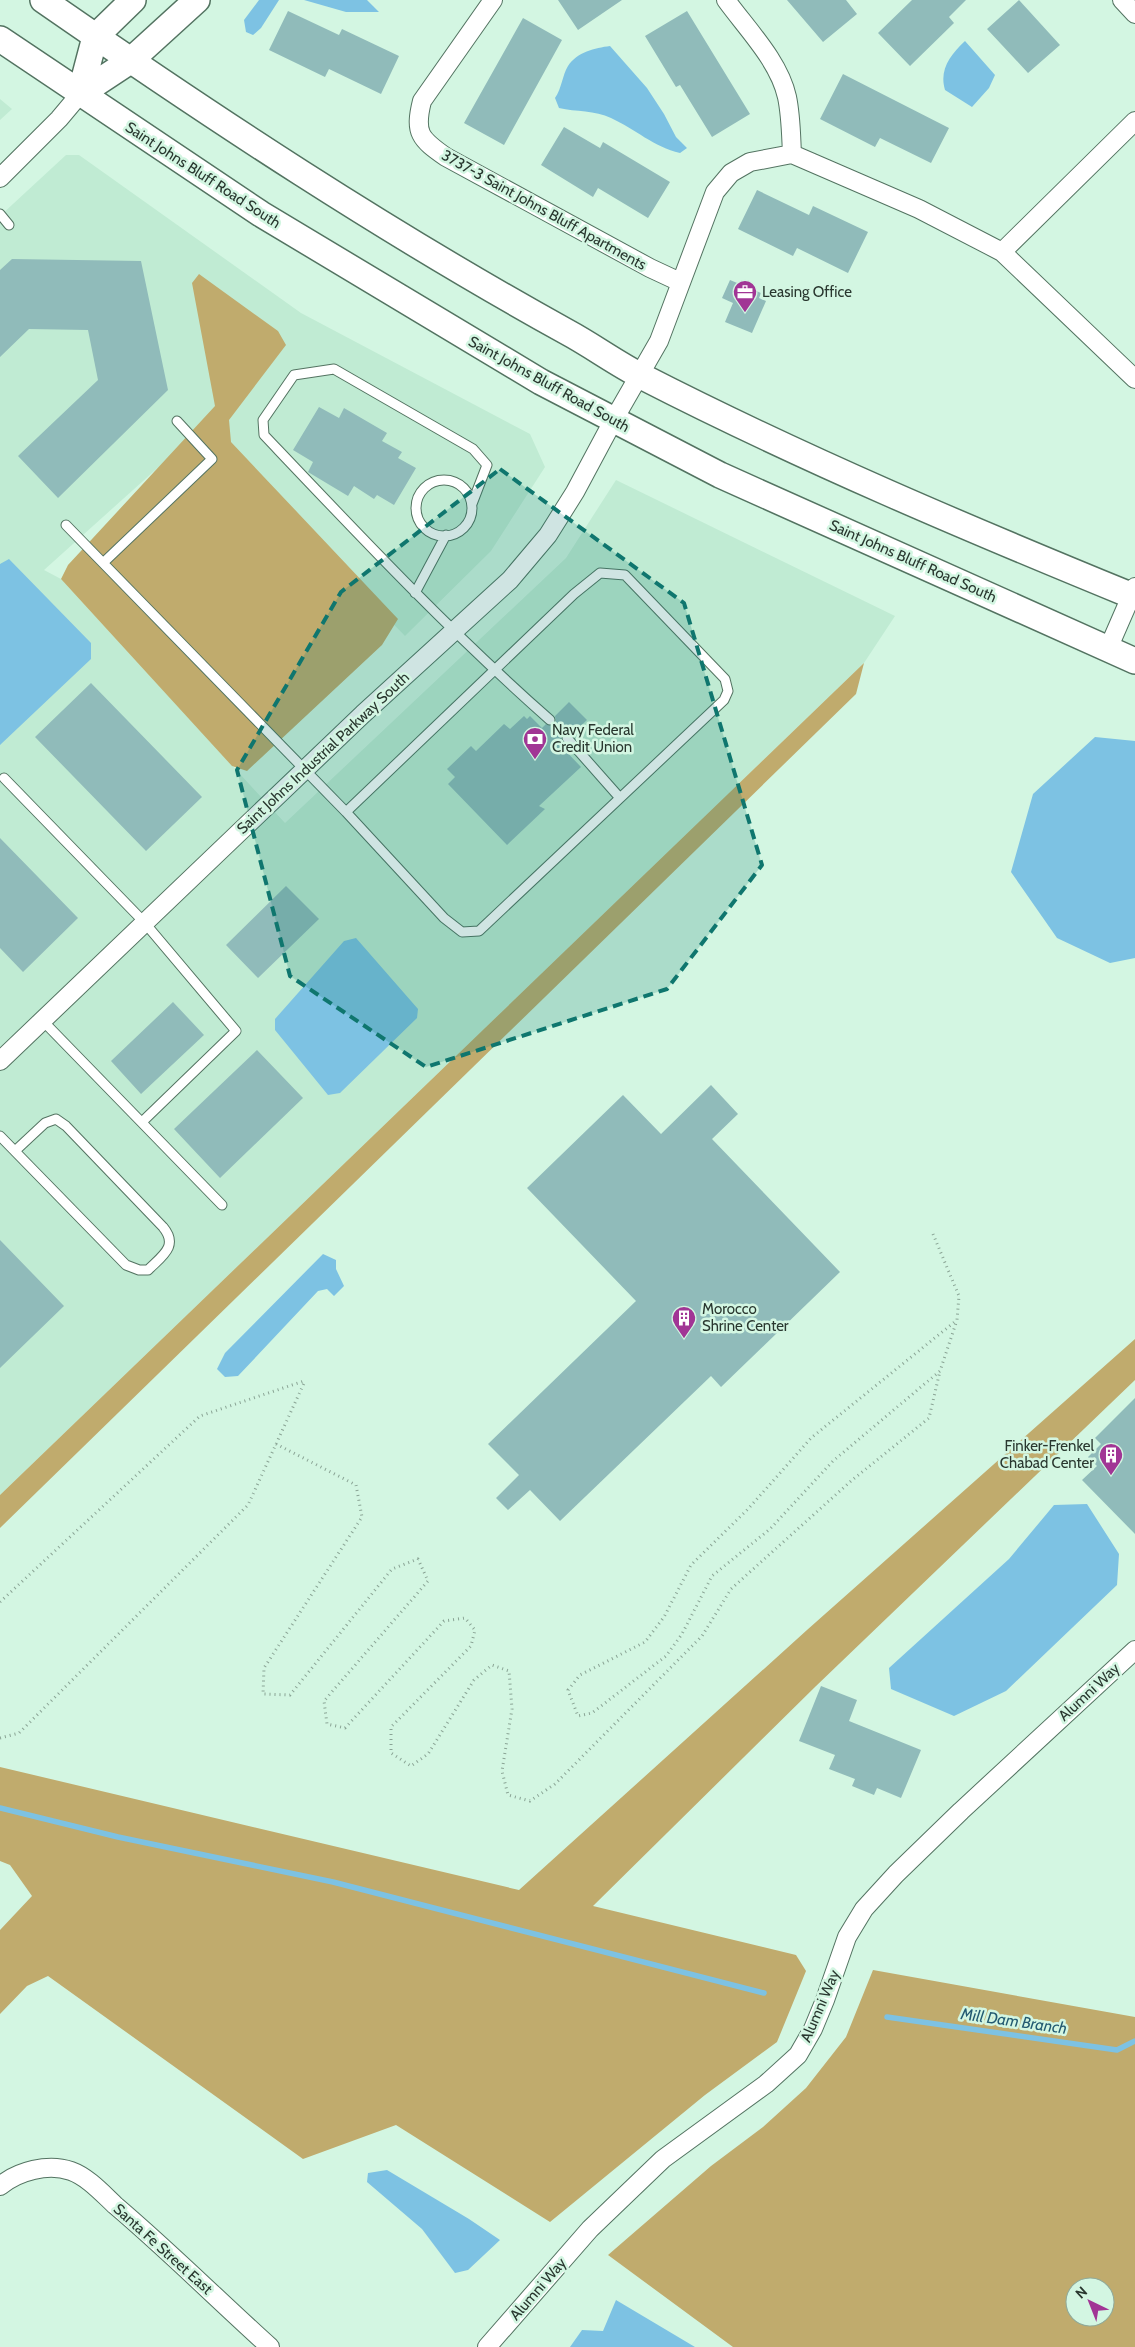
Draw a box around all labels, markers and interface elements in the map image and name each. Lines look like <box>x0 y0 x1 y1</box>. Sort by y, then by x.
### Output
street label: Saint Johns Bluff Road South <box>122 118 284 232</box>
street label: 3737-3 Saint Johns Bluff Apartments <box>439 146 649 274</box>
office icon: Leasing Office <box>732 279 758 313</box>
place label: Leasing Office <box>762 283 852 301</box>
street label: Saint Johns Bluff Road South <box>465 332 633 436</box>
street label: Saint Johns Bluff Road South <box>827 516 999 606</box>
street label: Saint Johns Industrial Parkway South <box>233 668 413 838</box>
place label: Navy Federal Credit Union <box>552 721 634 756</box>
bank icon: Navy Federal Credit Union <box>522 726 548 760</box>
place label: Morocco Shrine Center <box>702 1300 789 1335</box>
building icon: Morocco Shrine Center <box>671 1305 697 1339</box>
place label: Finker-Frenkel Chabad Center <box>1000 1437 1094 1472</box>
building icon: Finker-Frenkel Chabad Center <box>1098 1442 1124 1476</box>
street label: Alumni Way <box>1055 1659 1123 1725</box>
street label: Alumni Way <box>797 1967 843 2045</box>
water label: Mill Dam Branch <box>959 2004 1068 2038</box>
street label: Santa Fe Street East <box>110 2200 216 2298</box>
street label: Alumni Way <box>506 2254 570 2324</box>
north arrow <box>1065 2277 1115 2327</box>
text: N <box>1071 2283 1091 2302</box>

